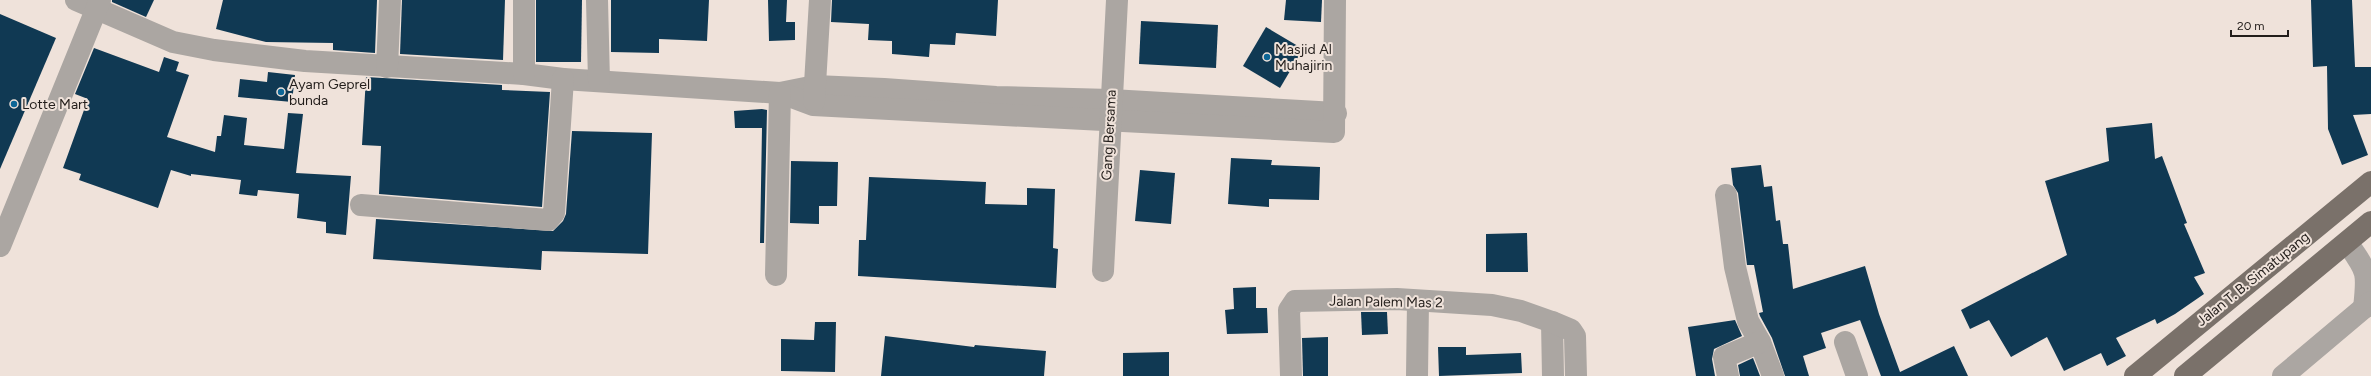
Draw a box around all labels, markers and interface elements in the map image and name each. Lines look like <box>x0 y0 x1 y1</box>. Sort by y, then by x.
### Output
scale bar <box>2231 12 2288 38</box>
text: 20 m <box>2237 19 2265 33</box>
place label: Masjid Al Muhajirin <box>1275 41 1333 74</box>
marker: Masjid Al Muhajirin <box>1262 52 1272 62</box>
place label: Ayam Geprel bunda <box>289 76 370 109</box>
marker: Ayam Geprel bunda <box>276 87 286 97</box>
street label: Gang Bersama <box>1098 89 1120 181</box>
place label: Lotte Mart <box>22 96 88 113</box>
marker: Lotte Mart <box>9 99 19 109</box>
street label: Jalan T. B. Simatupang <box>2193 228 2313 330</box>
street label: Jalan Palem Mas 2 <box>1329 293 1443 311</box>

